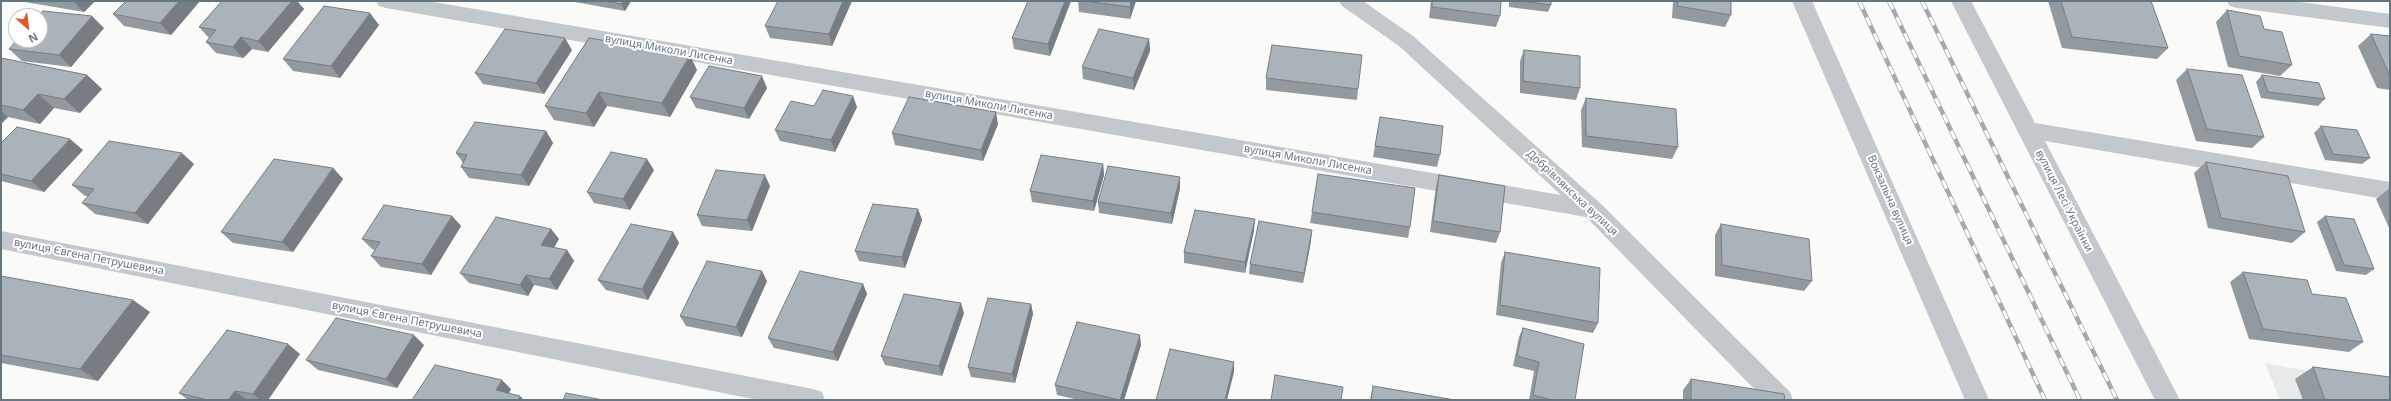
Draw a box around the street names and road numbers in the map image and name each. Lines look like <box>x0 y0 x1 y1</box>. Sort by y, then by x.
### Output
street label: вулиця Миколи Лисенка <box>604 32 734 68</box>
street label: вулиця Миколи Лисенка <box>924 87 1054 123</box>
street label: вулиця Миколи Лисенка <box>1243 142 1373 178</box>
street label: Добрівлянська вулиця <box>1524 147 1620 239</box>
street label: вулиця Лесі Українки <box>2033 148 2095 254</box>
street label: Вокзальна вулиця <box>1864 153 1916 247</box>
street label: вулиця Євгена Петрушевича <box>13 236 165 278</box>
street label: вулиця Євгена Петрушевича <box>331 299 483 341</box>

